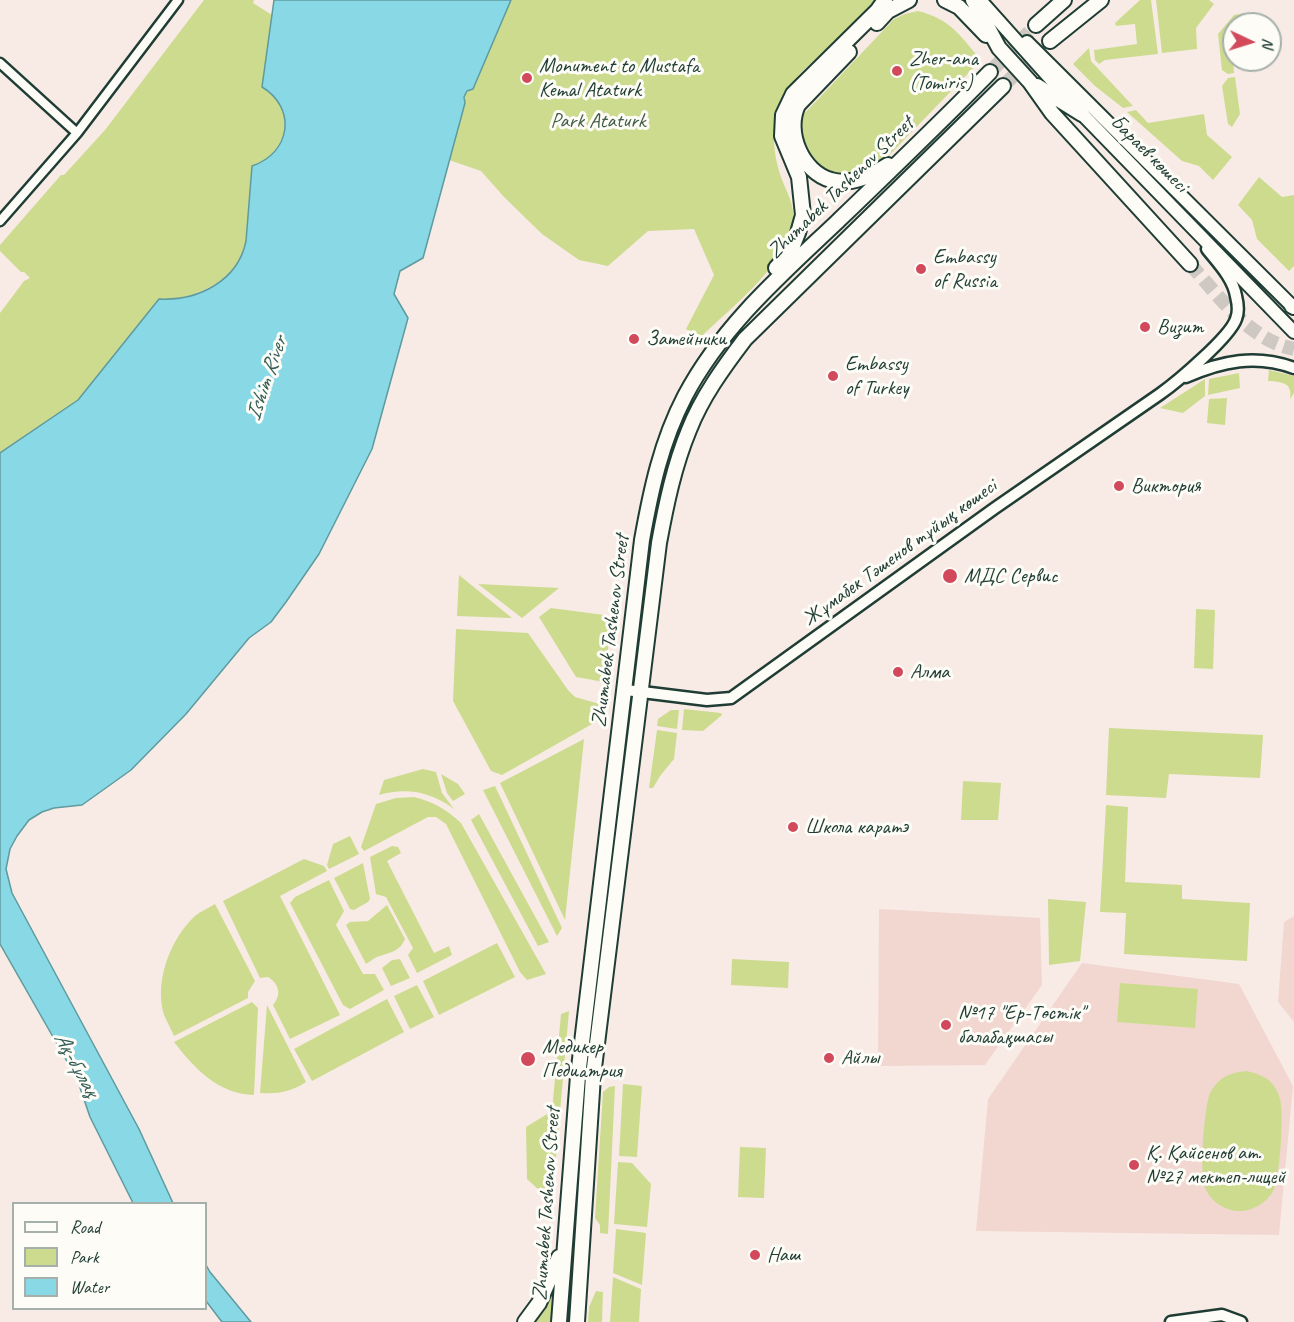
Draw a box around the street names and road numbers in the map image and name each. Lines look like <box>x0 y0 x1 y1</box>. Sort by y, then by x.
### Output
street label: Бараев көшесі <box>1105 110 1193 198</box>
street label: Zhumabek Tashenov Street <box>763 112 919 264</box>
street label: Жұмабек Тәшенов тұйық көшесі <box>798 474 1002 632</box>
street label: Zhumabek Tashenov Street <box>587 533 635 729</box>
street label: Zhumabek Tashenov Street <box>528 1107 566 1301</box>

